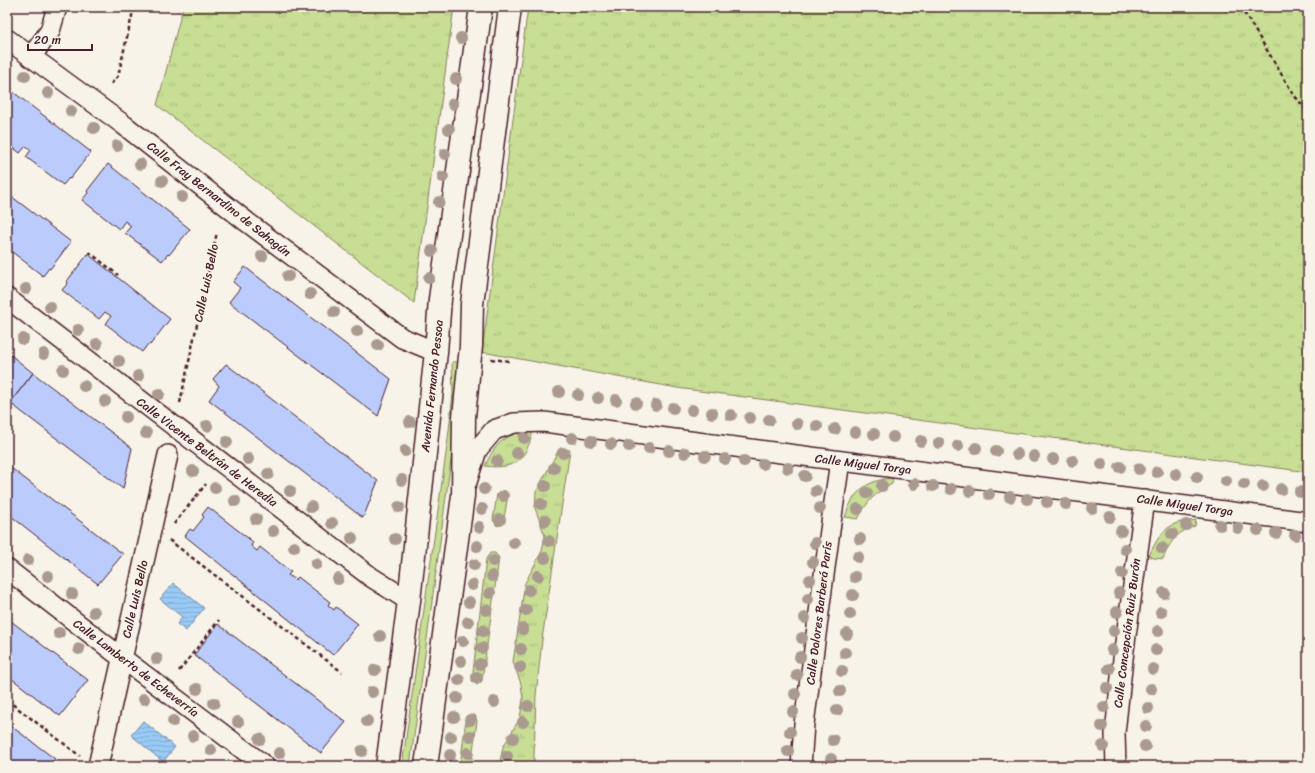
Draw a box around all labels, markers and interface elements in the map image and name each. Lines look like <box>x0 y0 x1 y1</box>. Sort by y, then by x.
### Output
scale bar <box>28 26 92 52</box>
text: 20 m <box>34 29 61 51</box>
street label: Calle Fray Bernardino de Sahagún <box>142 135 297 263</box>
street label: Calle Luis Bello <box>187 242 225 324</box>
street label: Avenida Fernando Pessoa <box>414 319 450 454</box>
street label: Calle Vicente Beltrán de Heredia <box>132 391 283 513</box>
street label: Calle Miguel Torga <box>814 447 912 481</box>
street label: Calle Miguel Torga <box>1135 487 1235 523</box>
street label: Calle Dolores Barberá París <box>799 540 839 686</box>
street label: Calle Concepción Ruiz Burón <box>1107 556 1147 709</box>
street label: Calle Luis Bello <box>115 558 155 640</box>
street label: Calle Lamberto de Echeverría <box>68 613 204 723</box>

